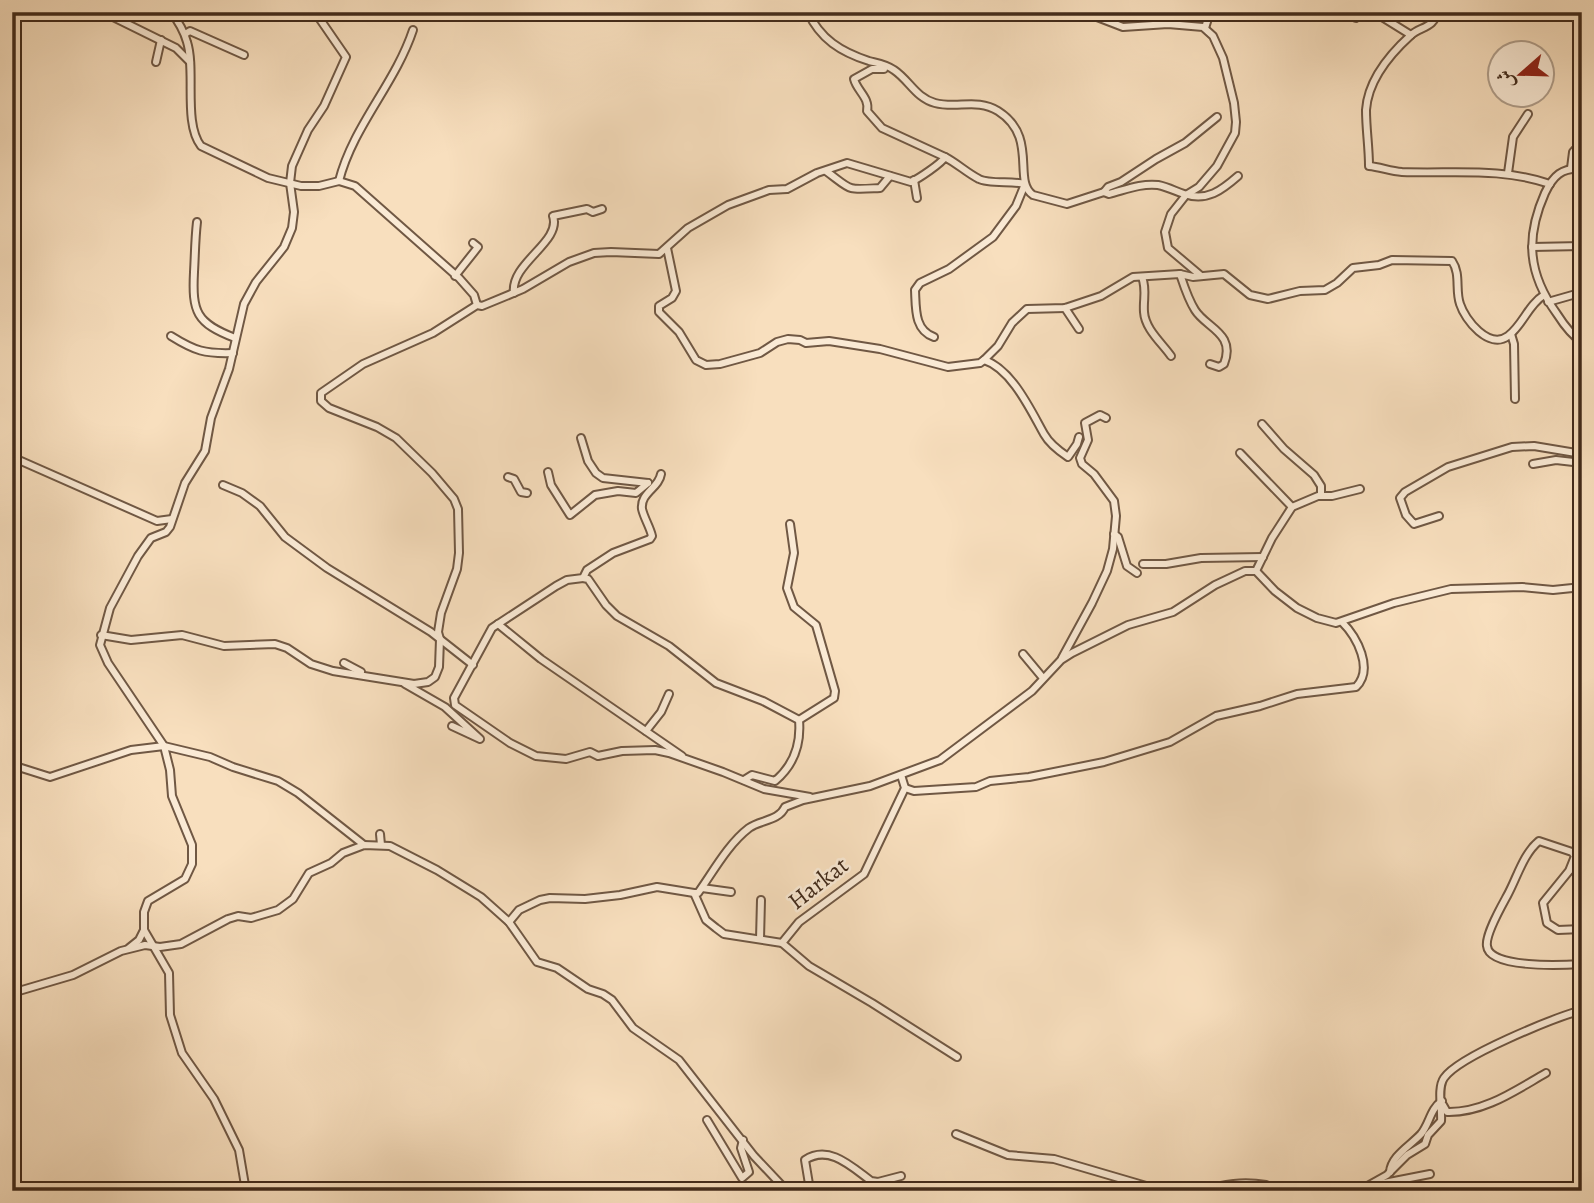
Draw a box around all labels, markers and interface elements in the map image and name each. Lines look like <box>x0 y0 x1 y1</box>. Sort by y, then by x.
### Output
north arrow <box>1486 38 1556 108</box>
text: ش <box>1491 66 1521 93</box>
street label: Harkat <box>781 849 855 917</box>

